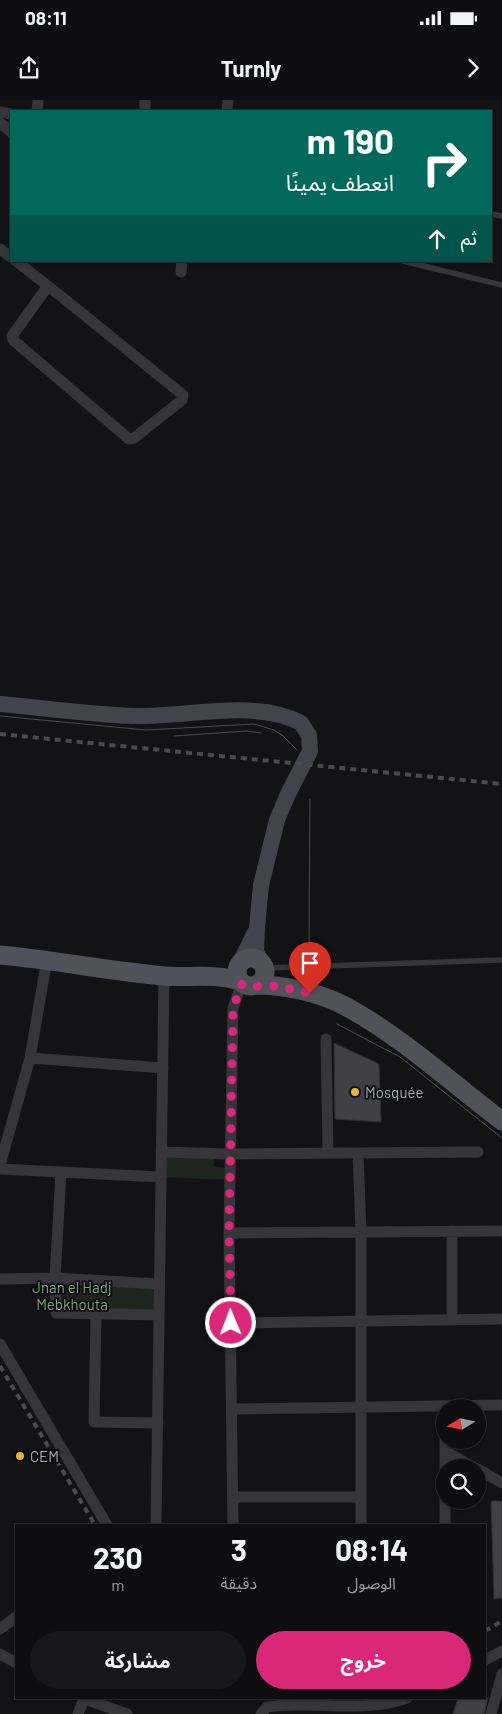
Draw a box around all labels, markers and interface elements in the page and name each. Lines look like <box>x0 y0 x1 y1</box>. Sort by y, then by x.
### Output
text: 08:11 <box>25 6 67 29</box>
icon: share <box>15 54 43 82</box>
icon: forward <box>459 54 487 82</box>
text: Turnly <box>221 55 281 81</box>
text: 190 m <box>307 119 394 161</box>
icon: right <box>412 130 477 195</box>
text: انعطف يمينًا <box>286 169 394 195</box>
icon: ahead <box>423 225 451 253</box>
text: ثم <box>461 226 477 249</box>
pin <box>289 942 331 993</box>
icon: arrive <box>296 949 324 977</box>
place label: Mosquée <box>365 1083 423 1101</box>
marker: Mosquée <box>349 1086 361 1098</box>
park label: Jnan el Hadj Mebkhouta <box>32 1278 112 1313</box>
position arrow <box>204 1296 256 1348</box>
north arrow <box>436 1399 486 1449</box>
map controls <box>436 1399 486 1509</box>
place label: CEM <box>30 1447 59 1465</box>
marker: CEM <box>14 1450 26 1462</box>
button: search <box>436 1459 486 1509</box>
text: 3 <box>231 1531 247 1567</box>
text: 08:14 <box>335 1531 408 1567</box>
text: 230 <box>93 1539 143 1575</box>
text: دقيقة <box>221 1573 257 1592</box>
text: الوصول <box>347 1573 396 1592</box>
text: m <box>111 1575 124 1594</box>
button: مشاركة <box>30 1631 246 1689</box>
button: خروج <box>256 1631 471 1689</box>

